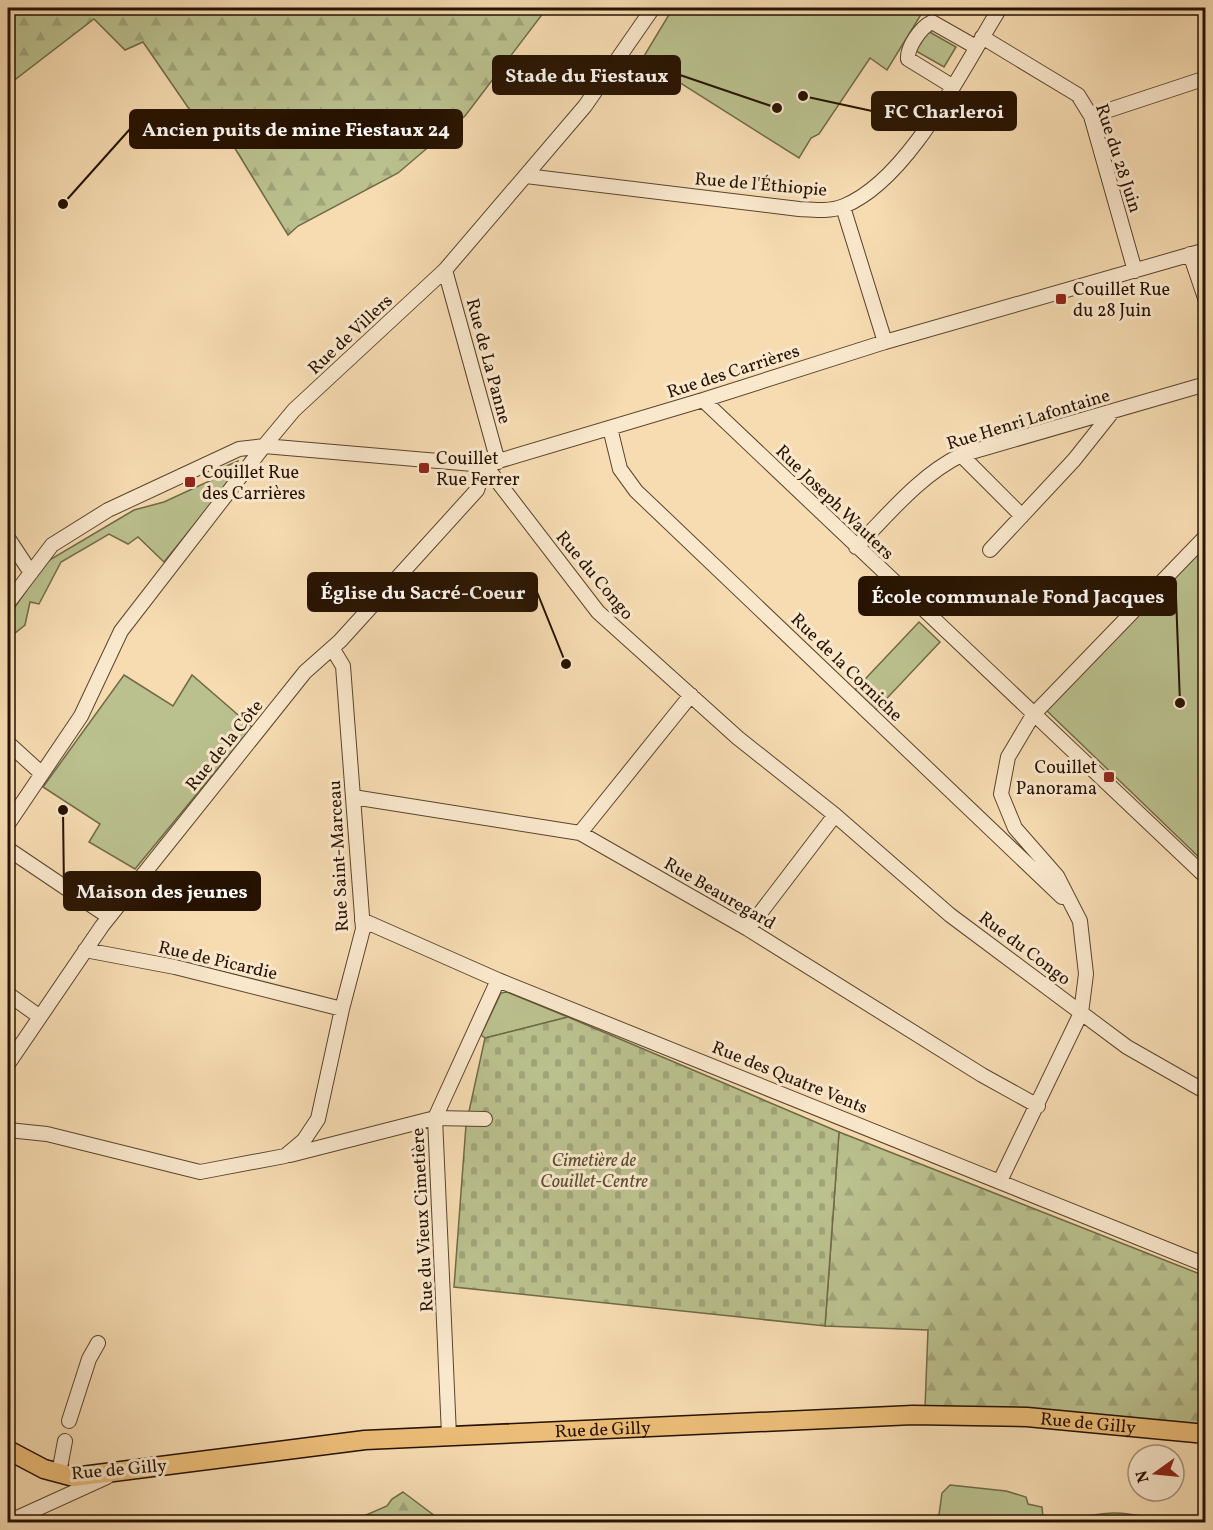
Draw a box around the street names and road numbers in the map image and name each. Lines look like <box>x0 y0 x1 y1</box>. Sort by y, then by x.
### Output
street label: Rue du 28 Juin <box>1088 101 1147 216</box>
street label: Rue de l'Éthiopie <box>694 167 828 204</box>
street label: Rue de Villers <box>303 289 399 381</box>
street label: Rue de La Panne <box>459 296 516 427</box>
street label: Rue des Carrières <box>664 339 803 406</box>
street label: Rue Henri Lafontaine <box>944 384 1113 457</box>
street label: Rue Joseph Wauters <box>769 440 899 566</box>
street label: Rue du Congo <box>549 526 639 626</box>
street label: Rue de la Corniche <box>785 608 907 728</box>
street label: Rue de la Côte <box>181 695 270 797</box>
street label: Rue Saint-Marceau <box>323 779 356 932</box>
street label: Rue Beauregard <box>659 852 780 936</box>
street label: Rue du Congo <box>973 906 1075 992</box>
street label: Rue de Picardie <box>156 936 280 987</box>
street label: Rue des Quatre Vents <box>708 1036 871 1121</box>
street label: Rue du Vieux Cimetière <box>406 1127 441 1313</box>
street label: Rue de Gilly <box>1039 1407 1137 1441</box>
street label: Rue de Gilly <box>554 1416 652 1445</box>
street label: Rue de Gilly <box>70 1454 168 1487</box>

